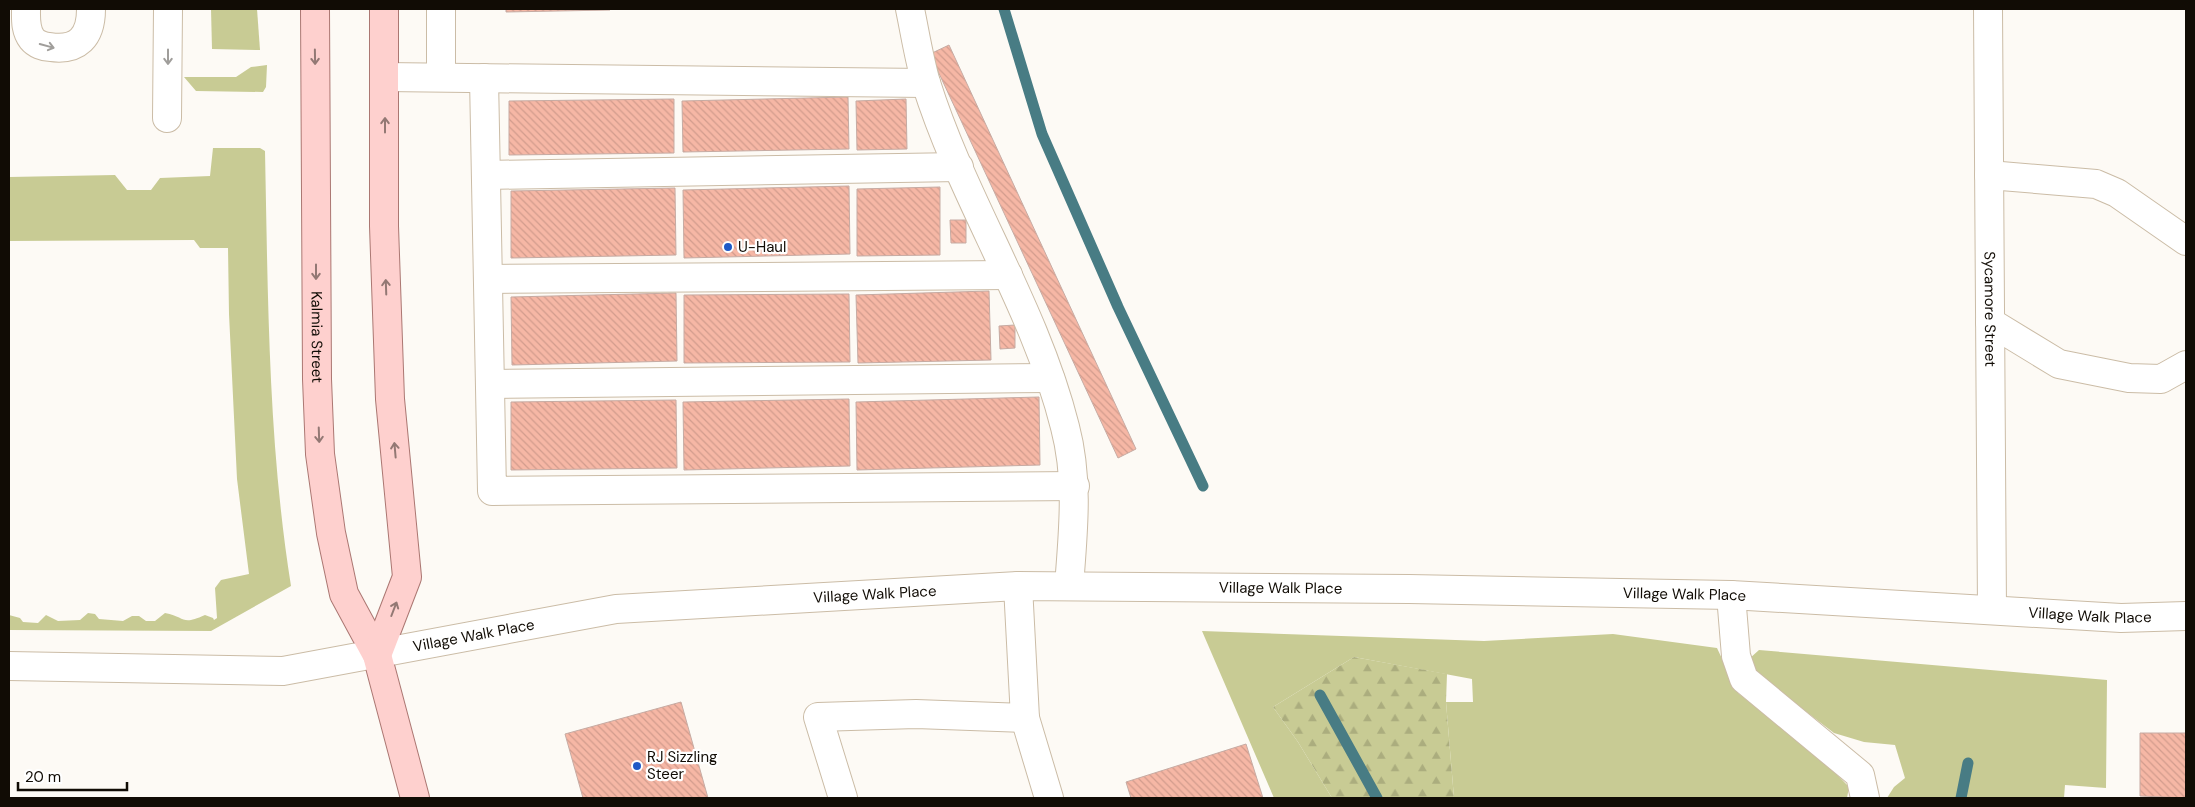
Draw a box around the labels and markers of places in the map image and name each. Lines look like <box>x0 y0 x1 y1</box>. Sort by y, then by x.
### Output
place label: U-Haul <box>738 237 786 257</box>
marker: U-Haul <box>722 241 734 253</box>
place label: RJ Sizzling Steer <box>647 747 717 784</box>
marker: RJ Sizzling Steer <box>631 760 643 772</box>

